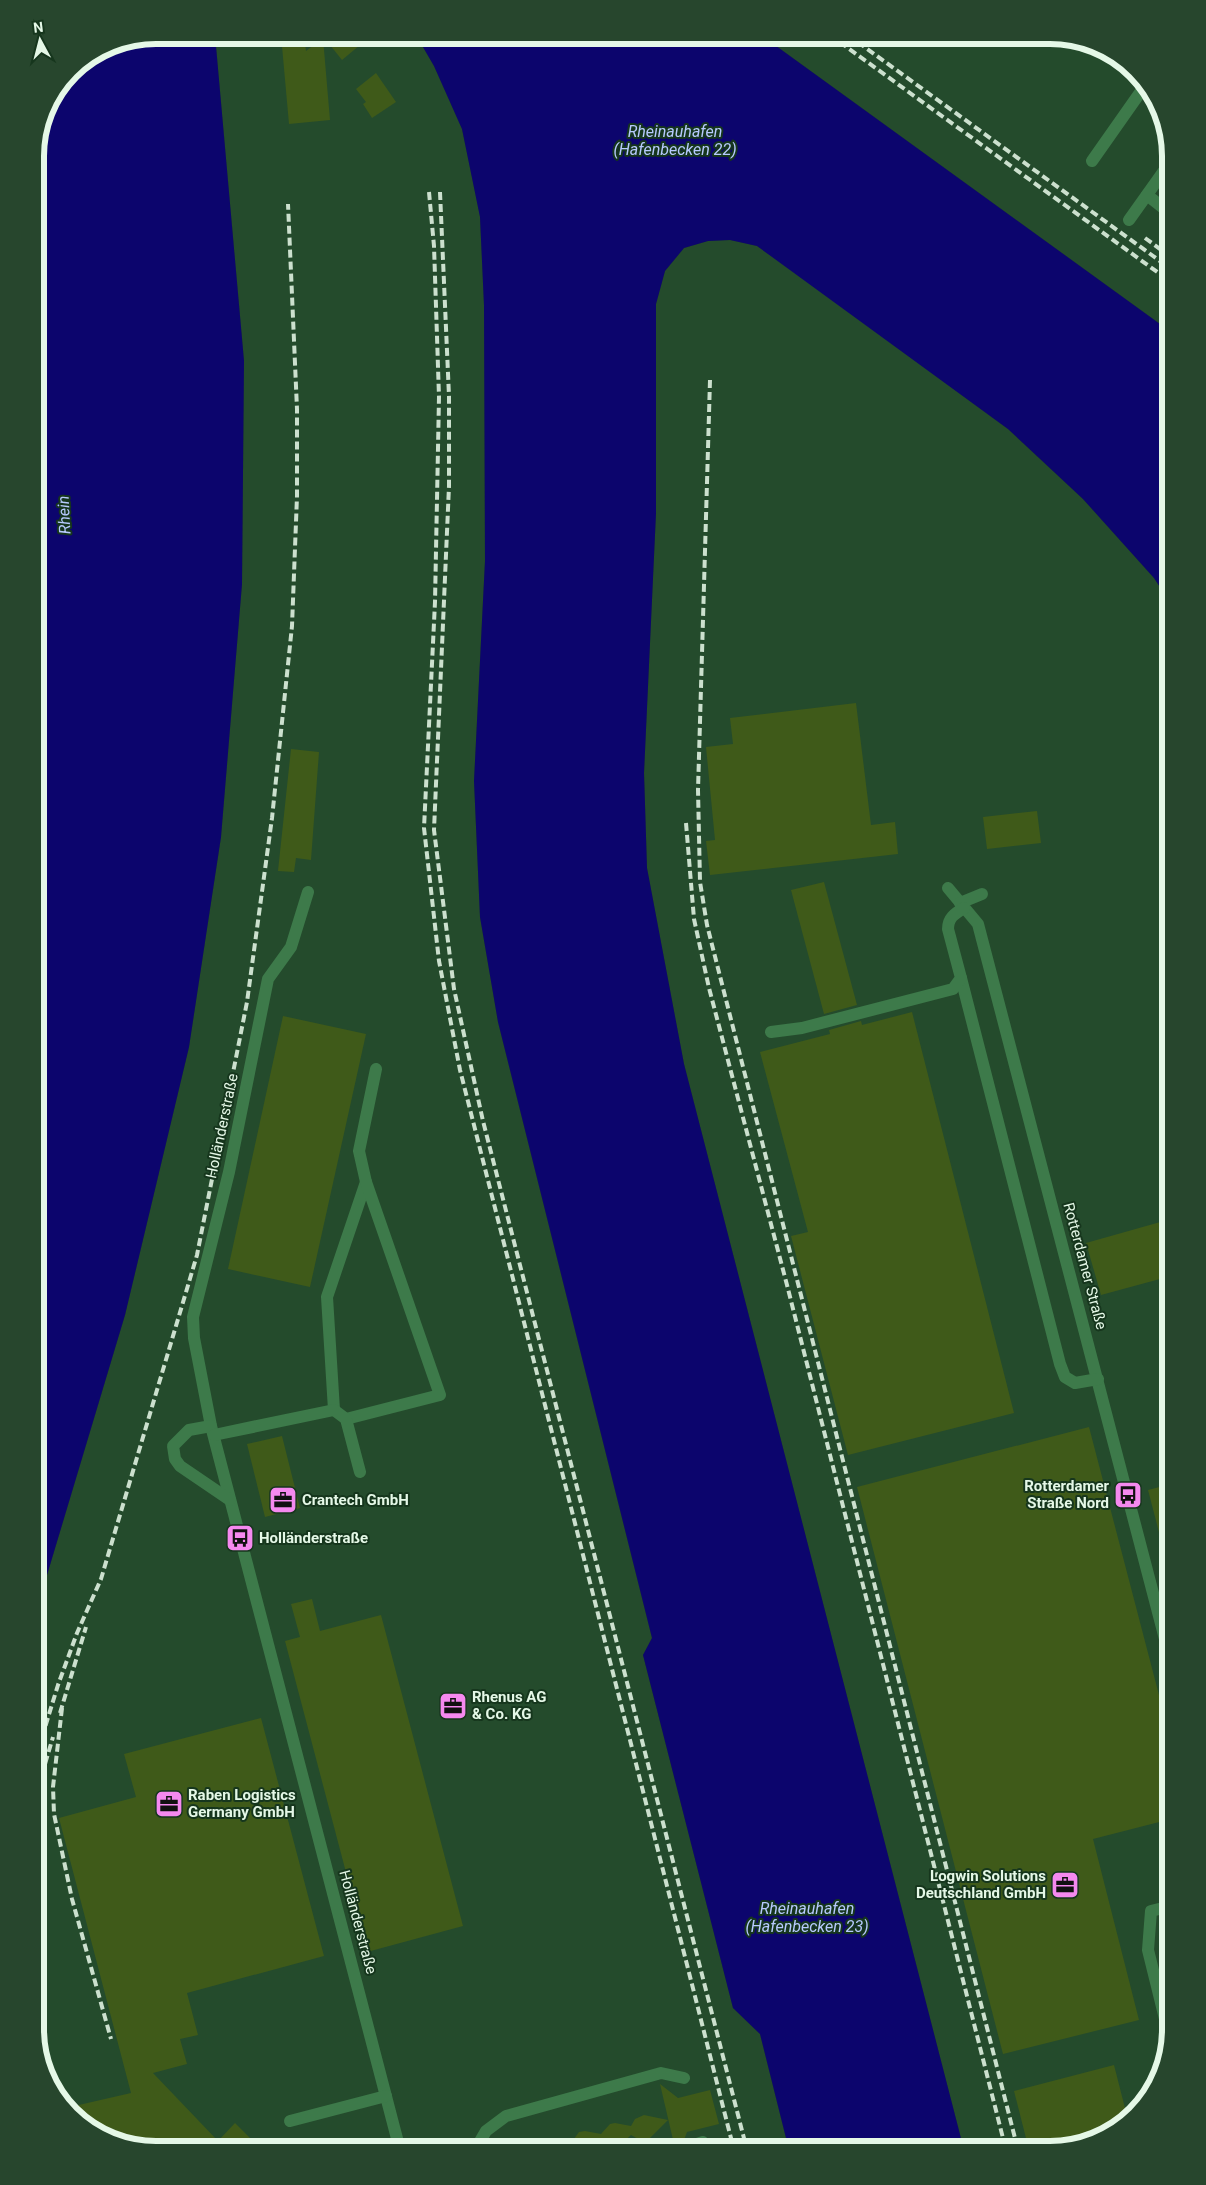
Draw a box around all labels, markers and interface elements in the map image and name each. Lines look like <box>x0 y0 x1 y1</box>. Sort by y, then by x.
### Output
north arrow <box>15 15 65 65</box>
text: N <box>33 19 44 36</box>
water label: Rheinauhafen (Hafenbecken 22) <box>613 122 737 159</box>
water label: Rhein <box>54 495 74 535</box>
street label: Holländerstraße <box>202 1072 242 1180</box>
street label: Rotterdamer Straße <box>1059 1201 1111 1331</box>
place label: Rotterdamer Straße Nord <box>1024 1477 1109 1512</box>
bus stop icon: Rotterdamer Straße Nord <box>1113 1480 1143 1510</box>
office icon: Crantech GmbH <box>268 1485 298 1515</box>
place label: Crantech GmbH <box>302 1491 409 1509</box>
bus stop icon: Holländerstraße <box>225 1523 255 1553</box>
place label: Holländerstraße <box>259 1529 368 1547</box>
place label: Rhenus AG & Co. KG <box>472 1688 547 1723</box>
office icon: Rhenus AG & Co. KG <box>438 1691 468 1721</box>
place label: Raben Logistics Germany GmbH <box>188 1786 296 1821</box>
office icon: Raben Logistics Germany GmbH <box>154 1789 184 1819</box>
place label: Logwin Solutions Deutschland GmbH <box>916 1867 1046 1902</box>
street label: Holländerstraße <box>335 1868 381 1976</box>
office icon: Logwin Solutions Deutschland GmbH <box>1050 1870 1080 1900</box>
water label: Rheinauhafen (Hafenbecken 23) <box>745 1899 869 1936</box>

